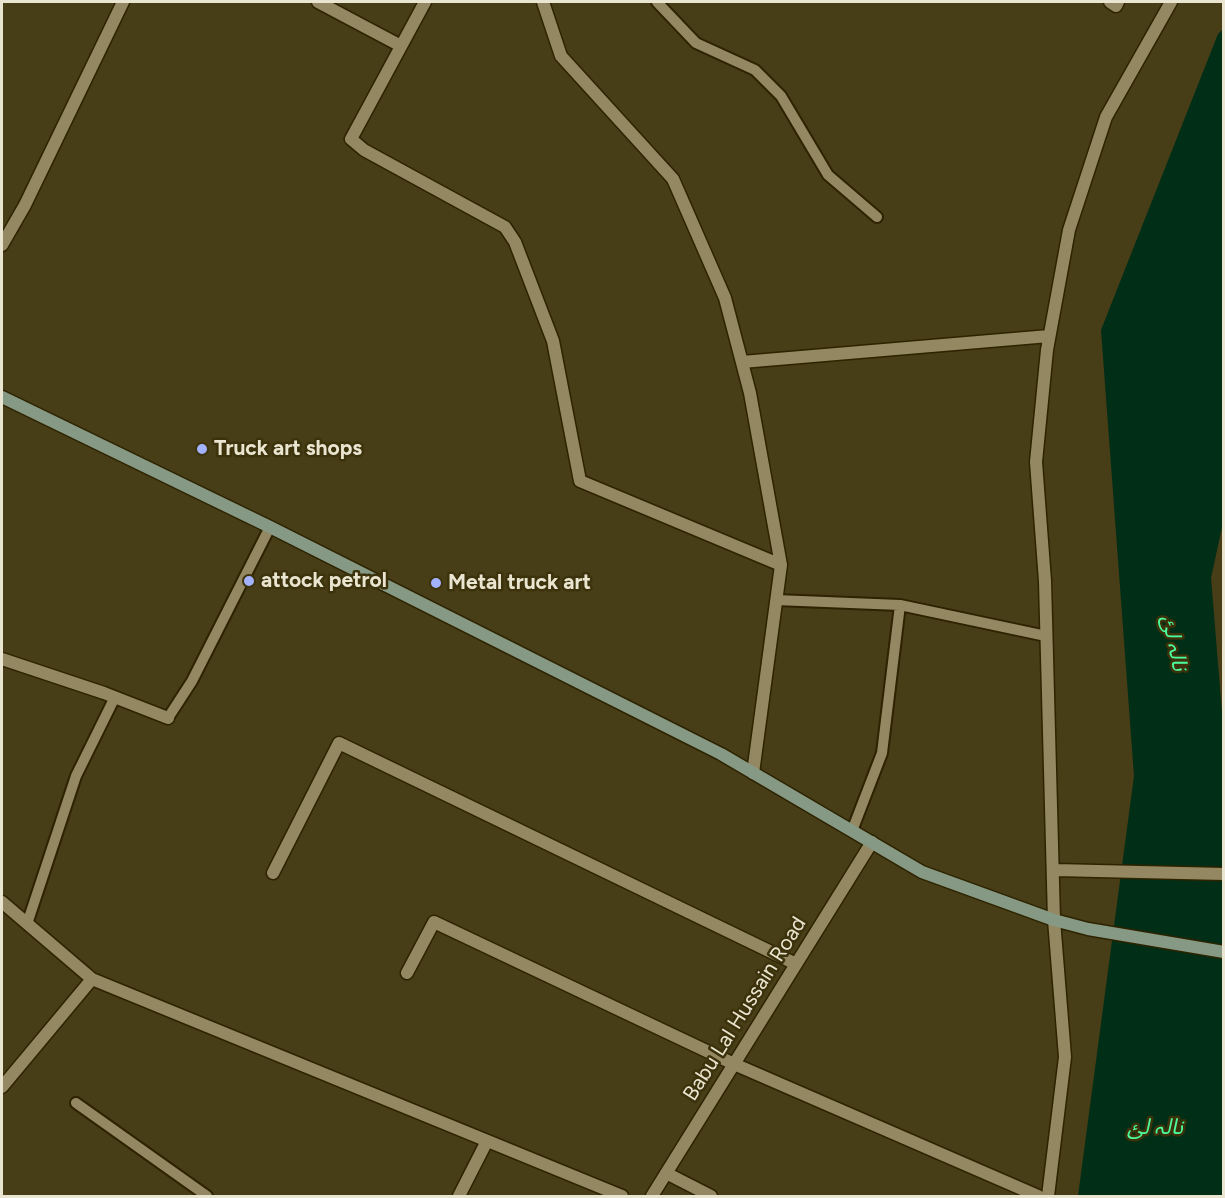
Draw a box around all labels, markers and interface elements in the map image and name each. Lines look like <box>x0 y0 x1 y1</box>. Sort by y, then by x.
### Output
place label: Truck art shops <box>214 436 362 462</box>
marker: Truck art shops <box>195 442 209 456</box>
place label: attock petrol <box>261 568 387 594</box>
place label: Metal truck art <box>448 570 591 596</box>
marker: attock petrol <box>242 574 256 588</box>
marker: Metal truck art <box>429 576 443 590</box>
water label: نالہ لئ <box>1155 613 1193 673</box>
street label: Babu Lal Hussain Road <box>678 912 812 1106</box>
water label: نالہ لئ <box>1127 1115 1183 1141</box>

